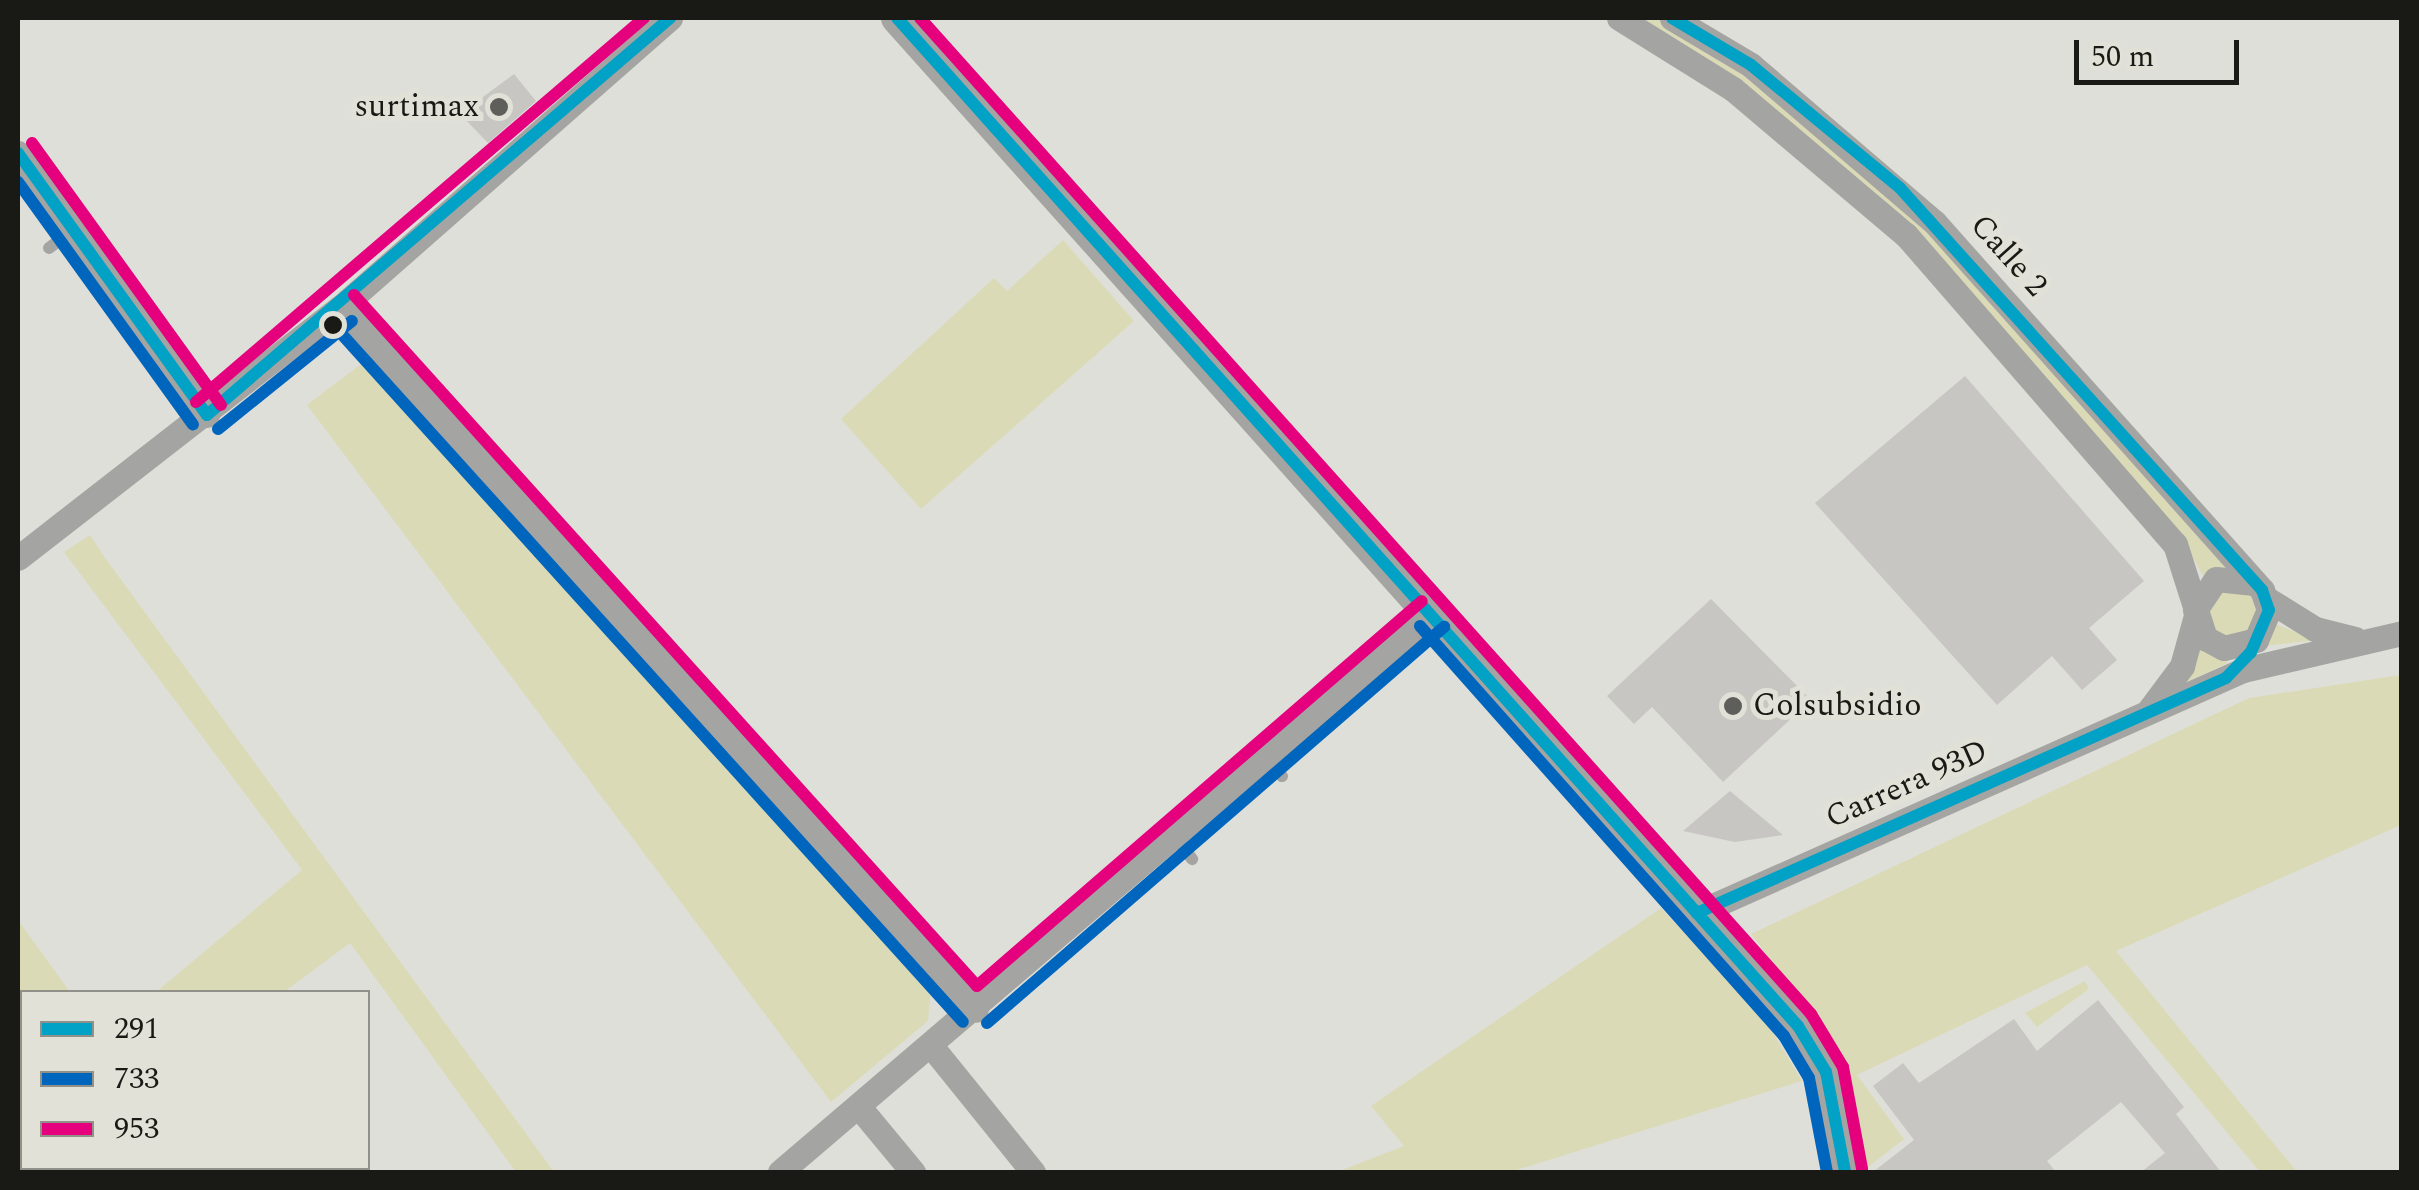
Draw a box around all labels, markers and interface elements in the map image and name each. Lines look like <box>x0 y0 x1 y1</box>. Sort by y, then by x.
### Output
scale bar <box>2079 20 2244 82</box>
text: 50 m <box>2091 34 2154 80</box>
place label: surtimax <box>354 88 479 126</box>
marker: surtimax <box>488 96 510 118</box>
street label: Calle 2 <box>1961 207 2055 305</box>
unlabelled marker <box>323 315 343 335</box>
place label: Colsubsidio <box>1753 687 1922 725</box>
marker: Colsubsidio <box>1722 695 1744 717</box>
street label: Carrera 93D <box>1820 732 1994 838</box>
legend <box>20 990 370 1170</box>
text: 291 <box>114 1006 159 1052</box>
text: 733 <box>114 1056 159 1102</box>
text: 953 <box>114 1106 159 1152</box>

